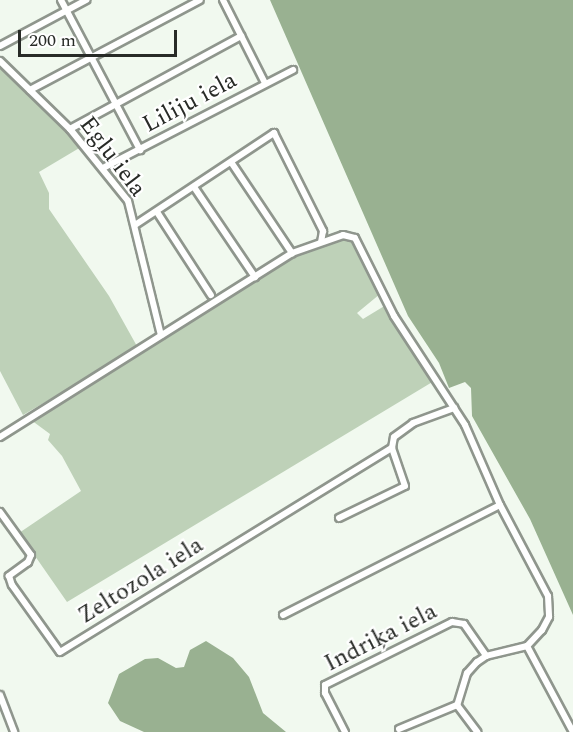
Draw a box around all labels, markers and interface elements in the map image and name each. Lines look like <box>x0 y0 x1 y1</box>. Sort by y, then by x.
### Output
scale bar <box>21 18 180 56</box>
text: 200 m <box>29 27 76 54</box>
street label: Liliju iela <box>138 66 242 140</box>
street label: Egļu iela <box>73 111 151 203</box>
street label: Zeltozola iela <box>73 531 209 631</box>
street label: Indriķa iela <box>320 597 442 679</box>

